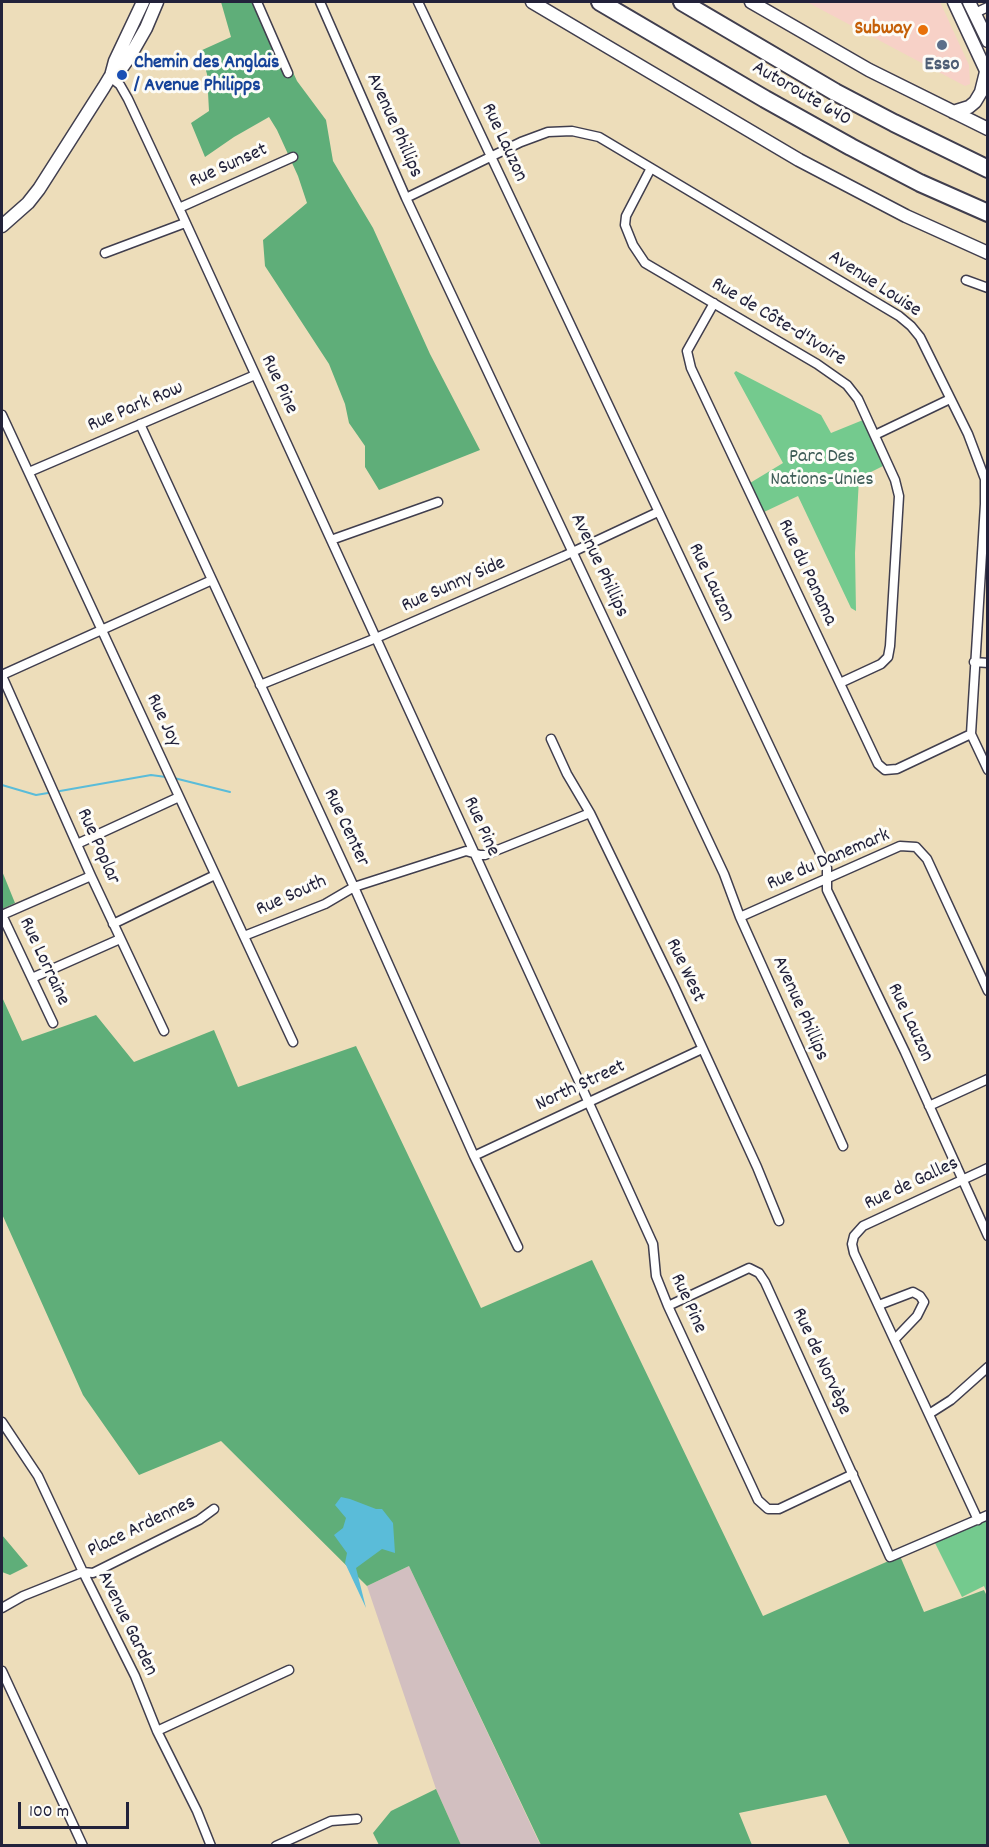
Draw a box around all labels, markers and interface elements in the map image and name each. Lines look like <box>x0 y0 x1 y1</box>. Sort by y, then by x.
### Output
place label: Subway <box>855 18 911 42</box>
marker: Subway <box>916 23 930 37</box>
marker: Esso <box>935 38 949 52</box>
place label: Chemin des Anglais / Avenue Philipps <box>134 52 279 99</box>
place label: Esso <box>925 54 959 78</box>
street label: Autoroute 640 <box>747 57 855 133</box>
marker: Chemin des Anglais / Avenue Philipps <box>115 68 129 82</box>
street label: Avenue Phillips <box>359 70 427 182</box>
street label: Rue Lauzon <box>474 100 532 186</box>
street label: Rue Sunset <box>186 139 272 195</box>
street label: Avenue Louise <box>823 246 925 324</box>
street label: Rue de Côte-d'Ivoire <box>706 273 850 373</box>
street label: Rue Pine <box>254 352 302 418</box>
street label: Rue Park Row <box>84 377 188 439</box>
park label: Parc Des Nations-Unies <box>770 446 874 493</box>
street label: Avenue Phillips <box>563 510 633 622</box>
street label: Rue du Panama <box>771 516 841 630</box>
street label: Rue Lauzon <box>681 540 739 626</box>
street label: Rue Sunny Side <box>398 552 510 620</box>
street label: Rue Joy <box>139 691 185 751</box>
street label: Rue Center <box>317 785 373 871</box>
street label: Rue Pine <box>456 794 504 860</box>
street label: Rue Poplar <box>70 805 124 889</box>
street label: Rue du Danemark <box>764 824 894 898</box>
street label: Rue South <box>253 871 331 923</box>
street label: Rue Lorraine <box>12 914 74 1010</box>
street label: Rue West <box>659 935 709 1007</box>
street label: Avenue Phillips <box>765 953 833 1065</box>
street label: Rue Lauzon <box>880 980 938 1066</box>
street label: North Street <box>532 1056 630 1118</box>
street label: Rue de Galles <box>861 1153 963 1217</box>
street label: Rue Pine <box>663 1271 711 1337</box>
street label: Rue de Norvège <box>785 1305 855 1419</box>
street label: Place Ardennes <box>84 1492 200 1564</box>
street label: Avenue Garden <box>90 1568 162 1680</box>
scale bar <box>21 1790 132 1828</box>
text: 100 m <box>29 1800 69 1825</box>

